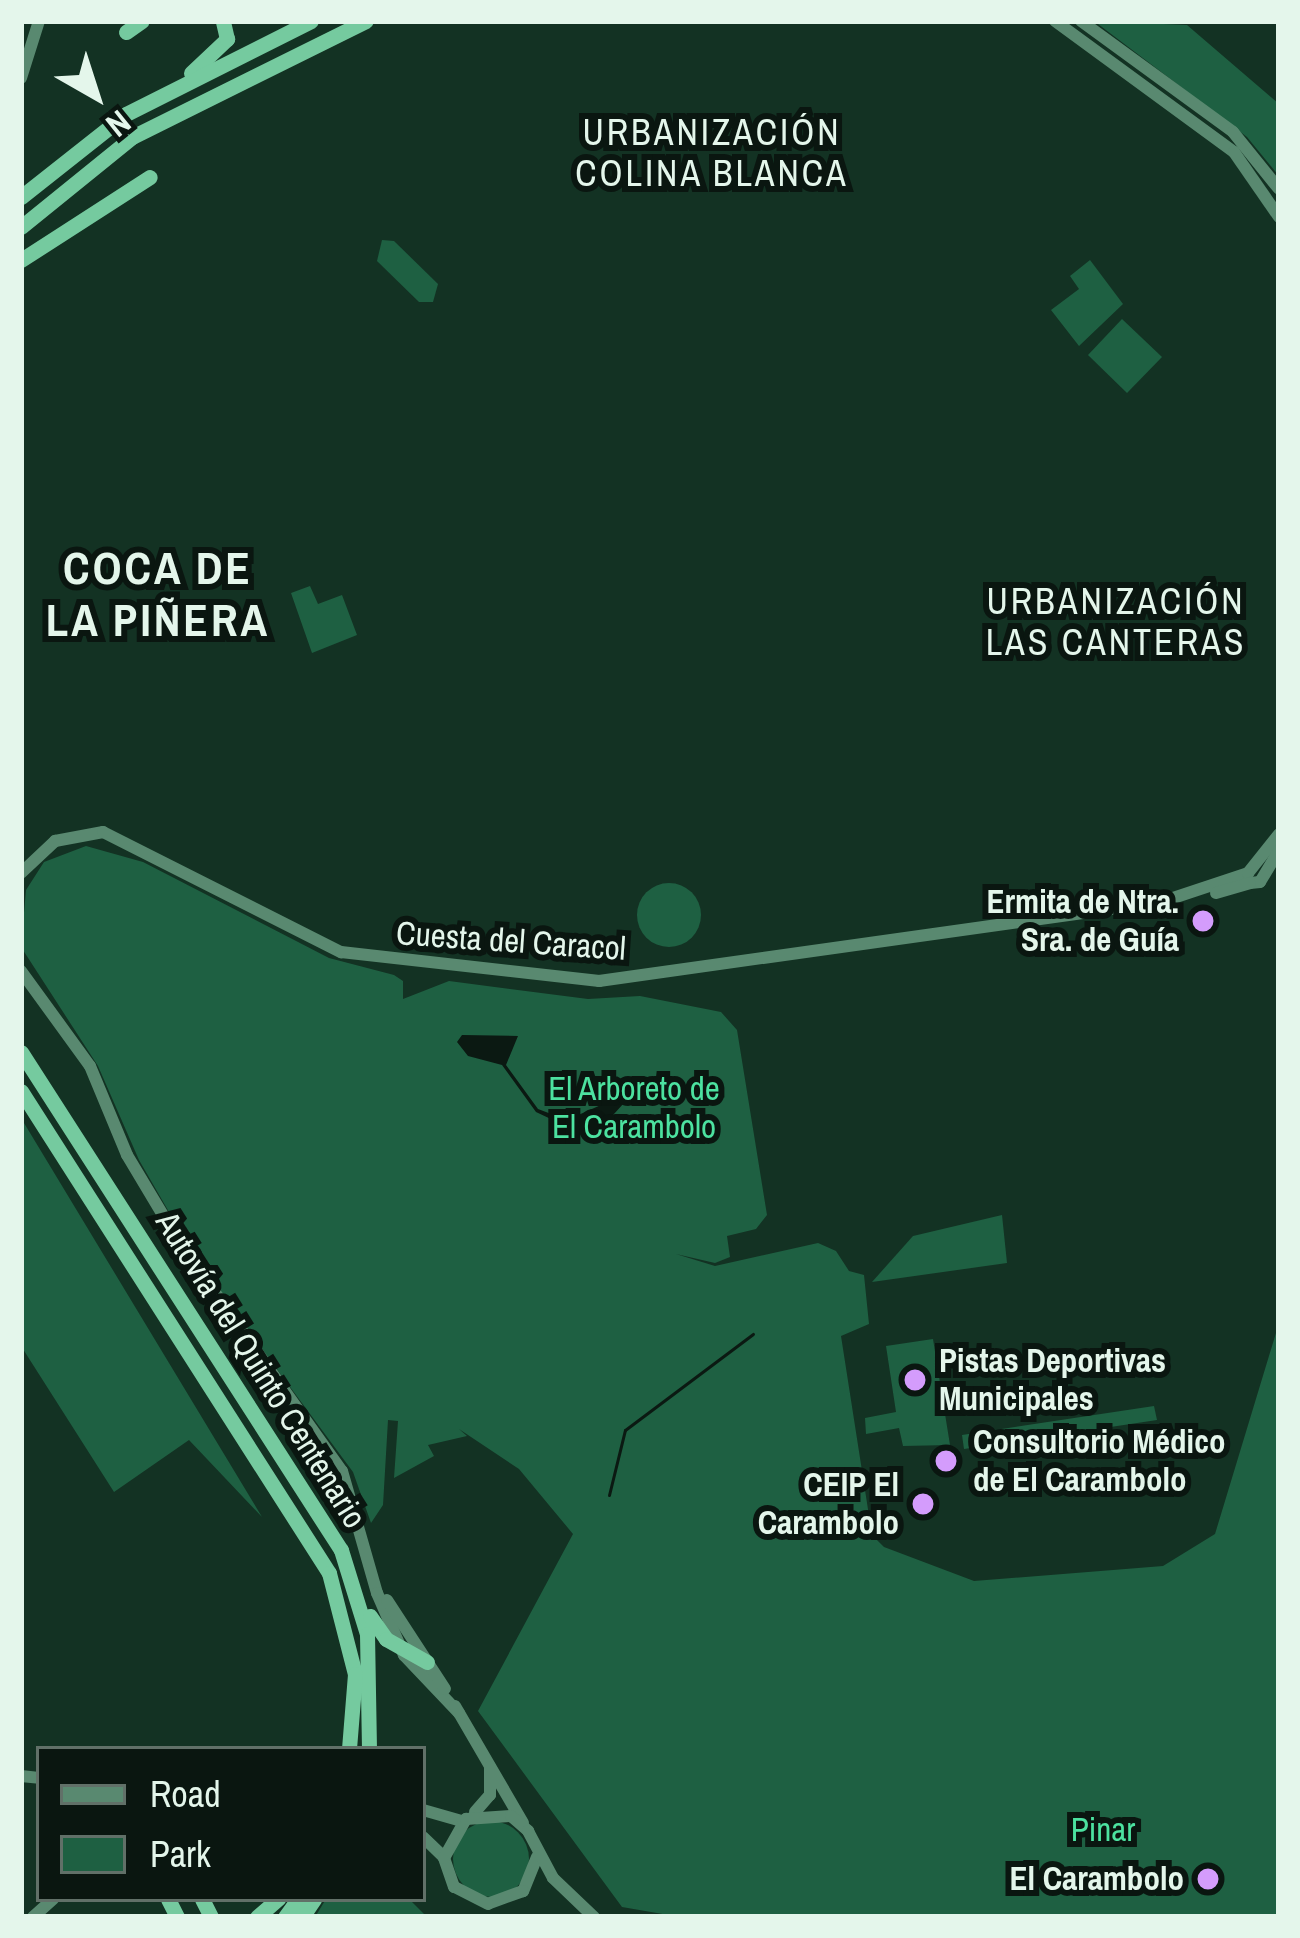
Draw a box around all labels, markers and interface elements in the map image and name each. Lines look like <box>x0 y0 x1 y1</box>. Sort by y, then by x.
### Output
north arrow <box>36 36 156 156</box>
text: N <box>97 101 140 147</box>
district label: URBANIZACIÓN COLINA BLANCA <box>574 110 850 195</box>
district label: COCA DE LA PIÑERA <box>45 541 271 647</box>
district label: URBANIZACIÓN LAS CANTERAS <box>986 579 1246 664</box>
place label: Ermita de Ntra. Sra. de Guía <box>987 882 1179 960</box>
marker: Ermita de Ntra. Sra. de Guía <box>1190 908 1216 934</box>
street label: Cuesta del Caracol <box>395 913 627 969</box>
park label: El Arboreto de El Carambolo <box>548 1069 720 1147</box>
street label: Autovía del Quinto Centenario <box>147 1204 375 1536</box>
place label: Pistas Deportivas Municipales <box>939 1341 1166 1419</box>
marker: Pistas Deportivas Municipales <box>902 1367 928 1393</box>
place label: Consultorio Médico de El Carambolo <box>973 1422 1226 1500</box>
marker: Consultorio Médico de El Carambolo <box>930 1445 962 1477</box>
place label: CEIP El Carambolo <box>758 1465 899 1543</box>
marker: CEIP El Carambolo <box>910 1491 936 1517</box>
legend <box>36 1746 426 1902</box>
text: Road <box>150 1770 221 1818</box>
park label: Pinar <box>1071 1810 1135 1850</box>
text: Park <box>150 1830 211 1878</box>
place label: El Carambolo <box>1010 1859 1184 1899</box>
marker: El Carambolo <box>1195 1866 1221 1892</box>

